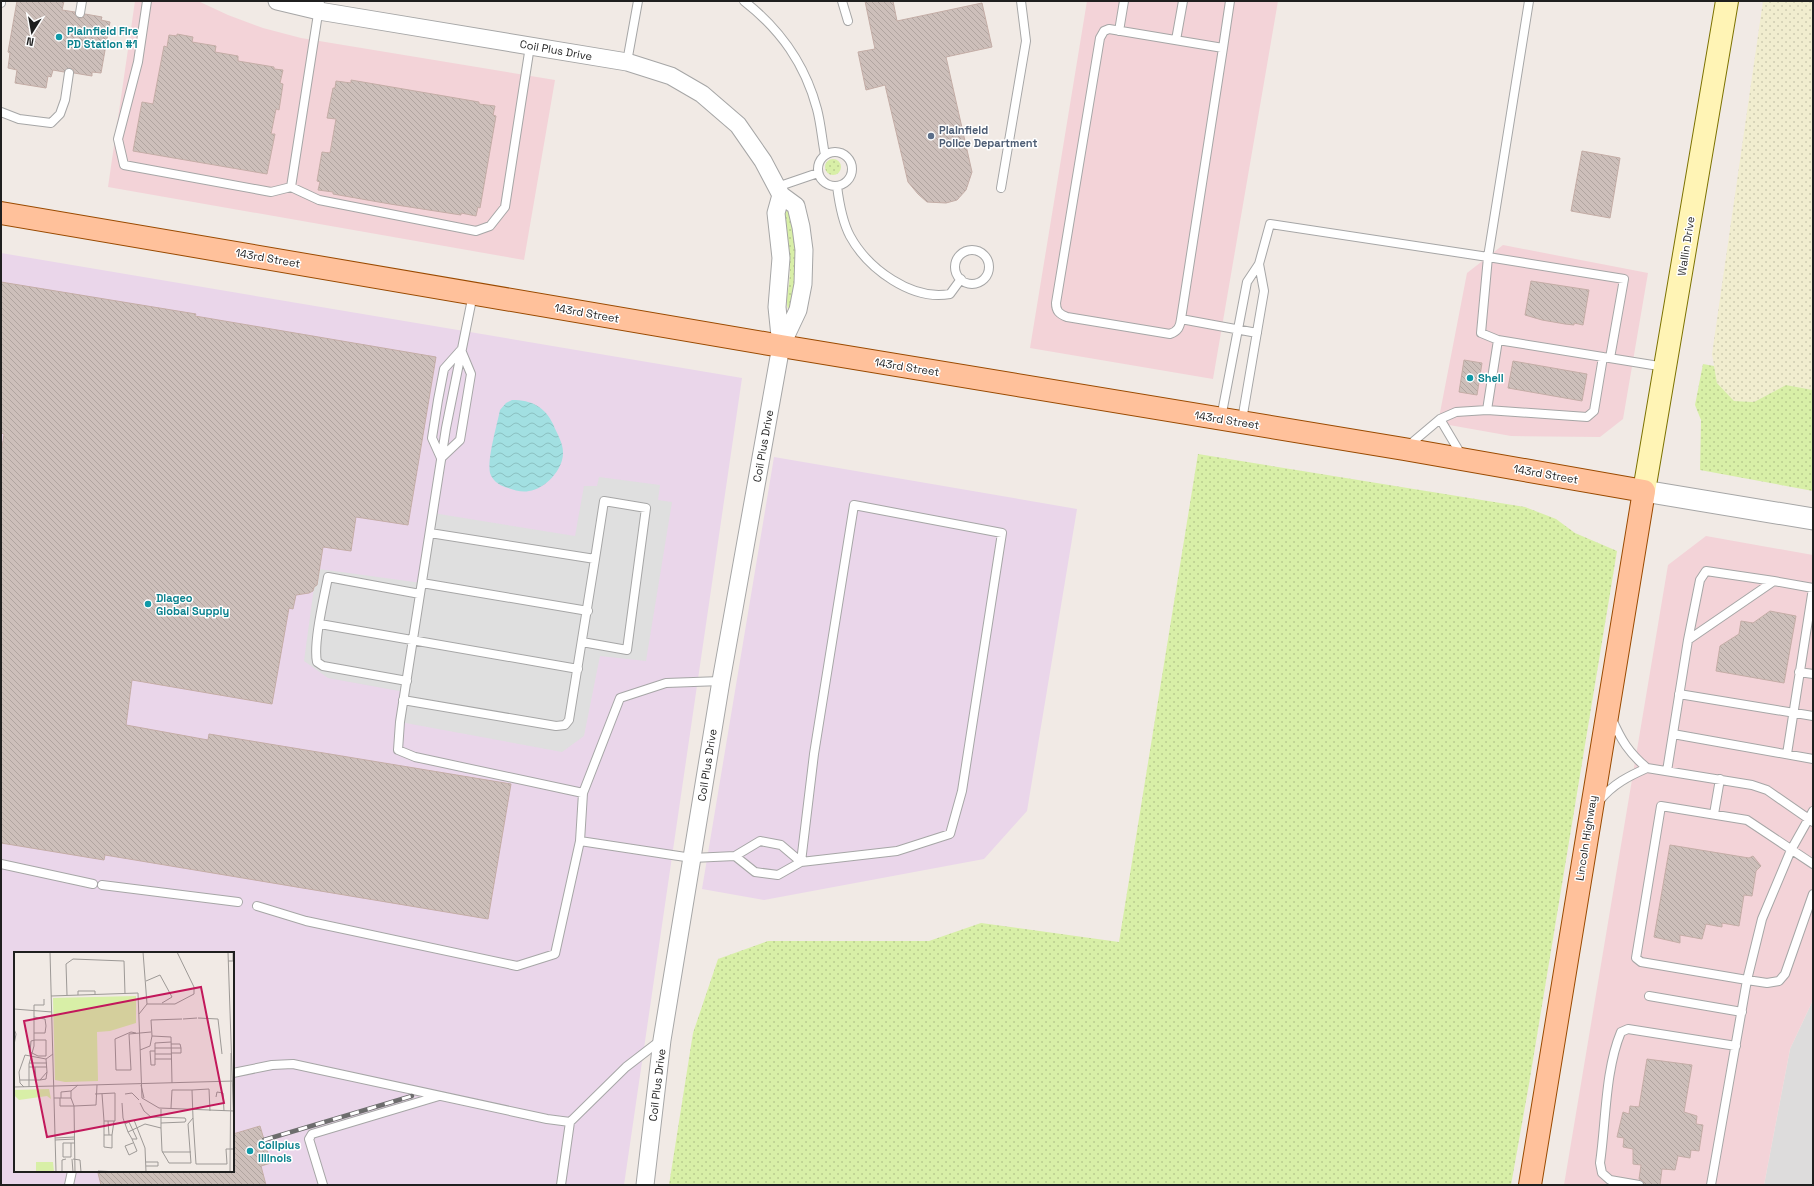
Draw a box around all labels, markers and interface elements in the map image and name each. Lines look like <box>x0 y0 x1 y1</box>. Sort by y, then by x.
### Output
north arrow <box>12 12 52 52</box>
place label: Plainfield Fire PD Station #1 <box>67 24 138 51</box>
marker: Plainfield Fire PD Station #1 <box>54 32 64 42</box>
text: N <box>25 34 35 49</box>
street label: Coil Plus Drive <box>519 37 593 63</box>
place label: Plainfield Police Department <box>939 123 1037 150</box>
marker: Plainfield Police Department <box>926 131 936 141</box>
street label: Wallin Drive <box>1674 215 1698 277</box>
street label: 143rd Street <box>234 245 302 271</box>
street label: 143rd Street <box>553 300 621 326</box>
street label: 143rd Street <box>874 355 940 379</box>
place label: Shell <box>1478 371 1504 385</box>
marker: Shell <box>1465 373 1475 383</box>
street label: 143rd Street <box>1194 408 1260 432</box>
street label: Coil Plus Drive <box>750 409 776 483</box>
street label: 143rd Street <box>1512 461 1580 487</box>
place label: Diageo Global Supply <box>156 591 229 618</box>
marker: Diageo Global Supply <box>143 599 153 609</box>
street label: Coil Plus Drive <box>694 728 720 802</box>
street label: Lincoln Highway <box>1572 794 1600 882</box>
inset map <box>14 952 234 1172</box>
street label: Coil Plus Drive <box>646 1048 668 1122</box>
place label: Coilplus Illinois <box>258 1138 300 1165</box>
marker: Coilplus Illinois <box>245 1146 255 1156</box>

